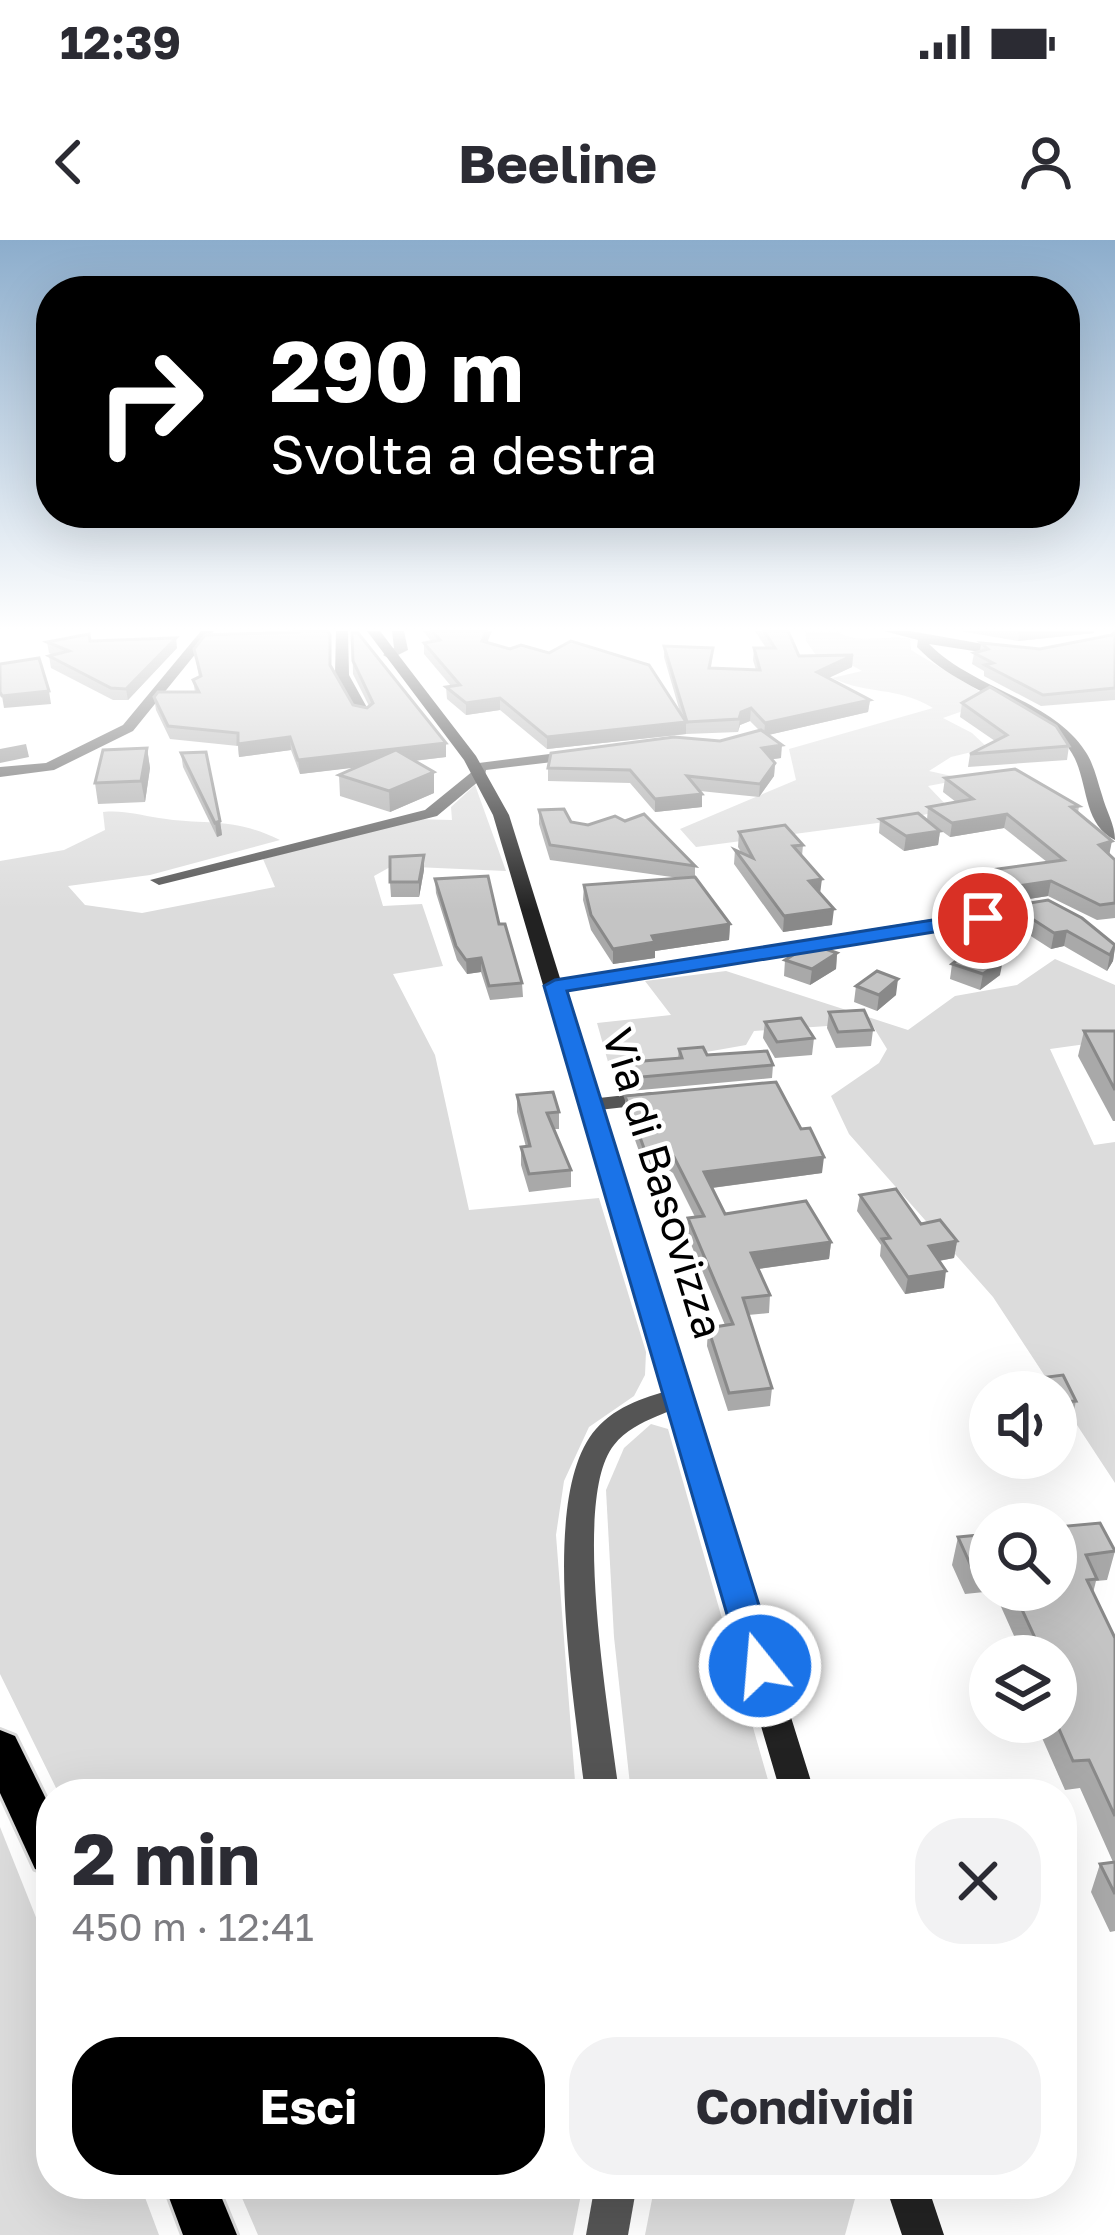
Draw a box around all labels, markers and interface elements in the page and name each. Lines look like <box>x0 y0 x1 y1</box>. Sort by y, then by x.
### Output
text: 12:39 <box>60 15 181 69</box>
icon: back <box>36 129 102 195</box>
icon: person <box>1013 129 1079 195</box>
text: Beeline <box>458 130 657 195</box>
text: 290 m <box>270 320 524 420</box>
icon: right <box>72 324 228 480</box>
text: Svolta a destra <box>270 421 657 486</box>
pin <box>932 867 1034 969</box>
icon: arrive <box>950 885 1016 951</box>
street label: Via di Basovizza <box>593 1022 735 1344</box>
map controls <box>969 1371 1077 1743</box>
button: sound <box>969 1371 1077 1479</box>
button: search <box>969 1503 1077 1611</box>
position arrow <box>697 1603 823 1729</box>
button: layers <box>969 1635 1077 1743</box>
text: 2 min <box>72 1814 260 1901</box>
button: close <box>915 1818 1041 1944</box>
text: 450 m · 12:41 <box>72 1903 314 1950</box>
button: Esci <box>72 2037 545 2175</box>
button: Condividi <box>569 2037 1041 2175</box>

